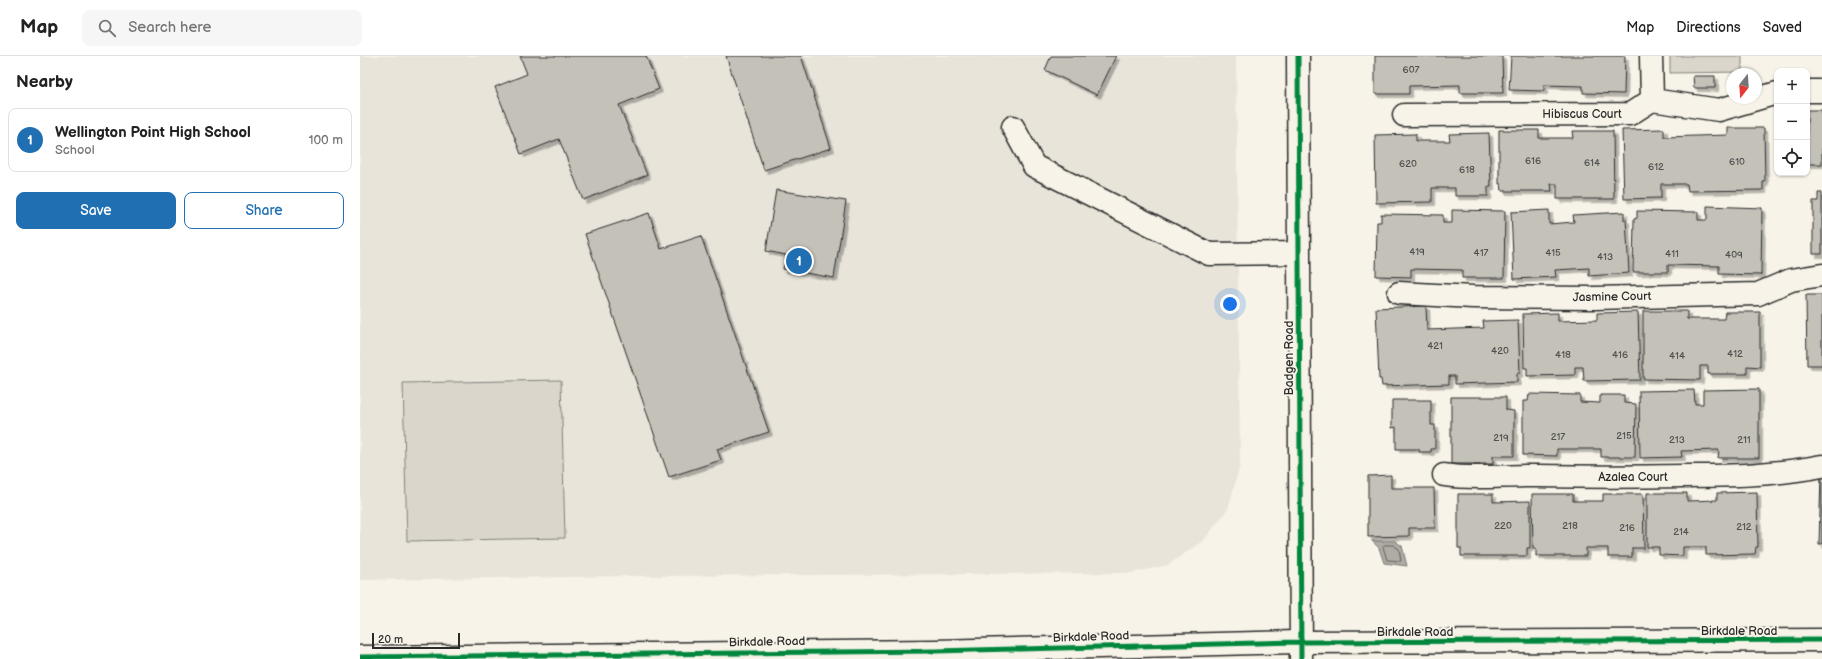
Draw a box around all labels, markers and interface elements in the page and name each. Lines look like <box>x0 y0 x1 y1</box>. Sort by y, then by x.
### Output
search box <box>82 10 362 46</box>
text: Map <box>20 16 58 39</box>
icon: search <box>96 17 118 39</box>
text: Search here <box>128 18 211 37</box>
text: Map <box>1626 19 1654 36</box>
text: Directions <box>1676 19 1741 36</box>
text: Saved <box>1763 19 1802 36</box>
house number: 607 <box>1403 64 1420 76</box>
north arrow <box>1726 68 1762 104</box>
map controls <box>1774 68 1810 176</box>
button: + <box>1774 68 1810 104</box>
text: Nearby <box>16 72 73 92</box>
button: − <box>1774 104 1810 140</box>
street label: Hibiscus Court <box>1542 107 1622 122</box>
text: Wellington Point High School <box>55 123 251 142</box>
text: 1 <box>27 132 33 148</box>
text: 100 m <box>308 132 343 148</box>
button: locate <box>1774 140 1810 176</box>
text: School <box>55 142 95 158</box>
house number: 616 <box>1525 155 1541 167</box>
house number: 610 <box>1729 156 1745 168</box>
house number: 614 <box>1584 157 1600 169</box>
house number: 620 <box>1399 158 1417 170</box>
house number: 612 <box>1648 161 1664 173</box>
house number: 618 <box>1459 164 1475 176</box>
button: Save <box>16 192 176 229</box>
button: Share <box>184 192 344 229</box>
pin: 1 <box>786 246 812 276</box>
house number: 419 <box>1409 246 1425 258</box>
house number: 417 <box>1474 247 1489 259</box>
house number: 415 <box>1545 247 1561 259</box>
house number: 411 <box>1665 248 1679 260</box>
house number: 409 <box>1725 249 1743 261</box>
house number: 413 <box>1597 251 1613 263</box>
street label: Jasmine Court <box>1573 289 1652 305</box>
your location <box>1220 294 1240 314</box>
street label: Badgen Road <box>1282 320 1297 395</box>
house number: 421 <box>1427 340 1443 352</box>
house number: 420 <box>1491 345 1509 357</box>
house number: 412 <box>1727 348 1743 360</box>
house number: 418 <box>1555 349 1571 361</box>
house number: 416 <box>1612 349 1628 361</box>
house number: 414 <box>1669 350 1685 362</box>
house number: 215 <box>1616 430 1632 442</box>
house number: 217 <box>1551 431 1565 443</box>
house number: 219 <box>1493 432 1509 444</box>
house number: 213 <box>1669 434 1685 446</box>
house number: 211 <box>1737 434 1751 446</box>
street label: Azalea Court <box>1598 470 1668 485</box>
house number: 220 <box>1494 520 1512 532</box>
house number: 218 <box>1562 520 1578 532</box>
house number: 212 <box>1736 521 1752 533</box>
house number: 216 <box>1619 522 1635 534</box>
house number: 214 <box>1673 526 1689 538</box>
street label: Birkdale Road <box>1701 624 1777 639</box>
street label: Birkdale Road <box>1377 625 1453 640</box>
street label: Birkdale Road <box>1052 628 1130 646</box>
scale bar <box>372 631 460 650</box>
text: 20 m <box>378 633 403 646</box>
street label: Birkdale Road <box>729 634 806 650</box>

